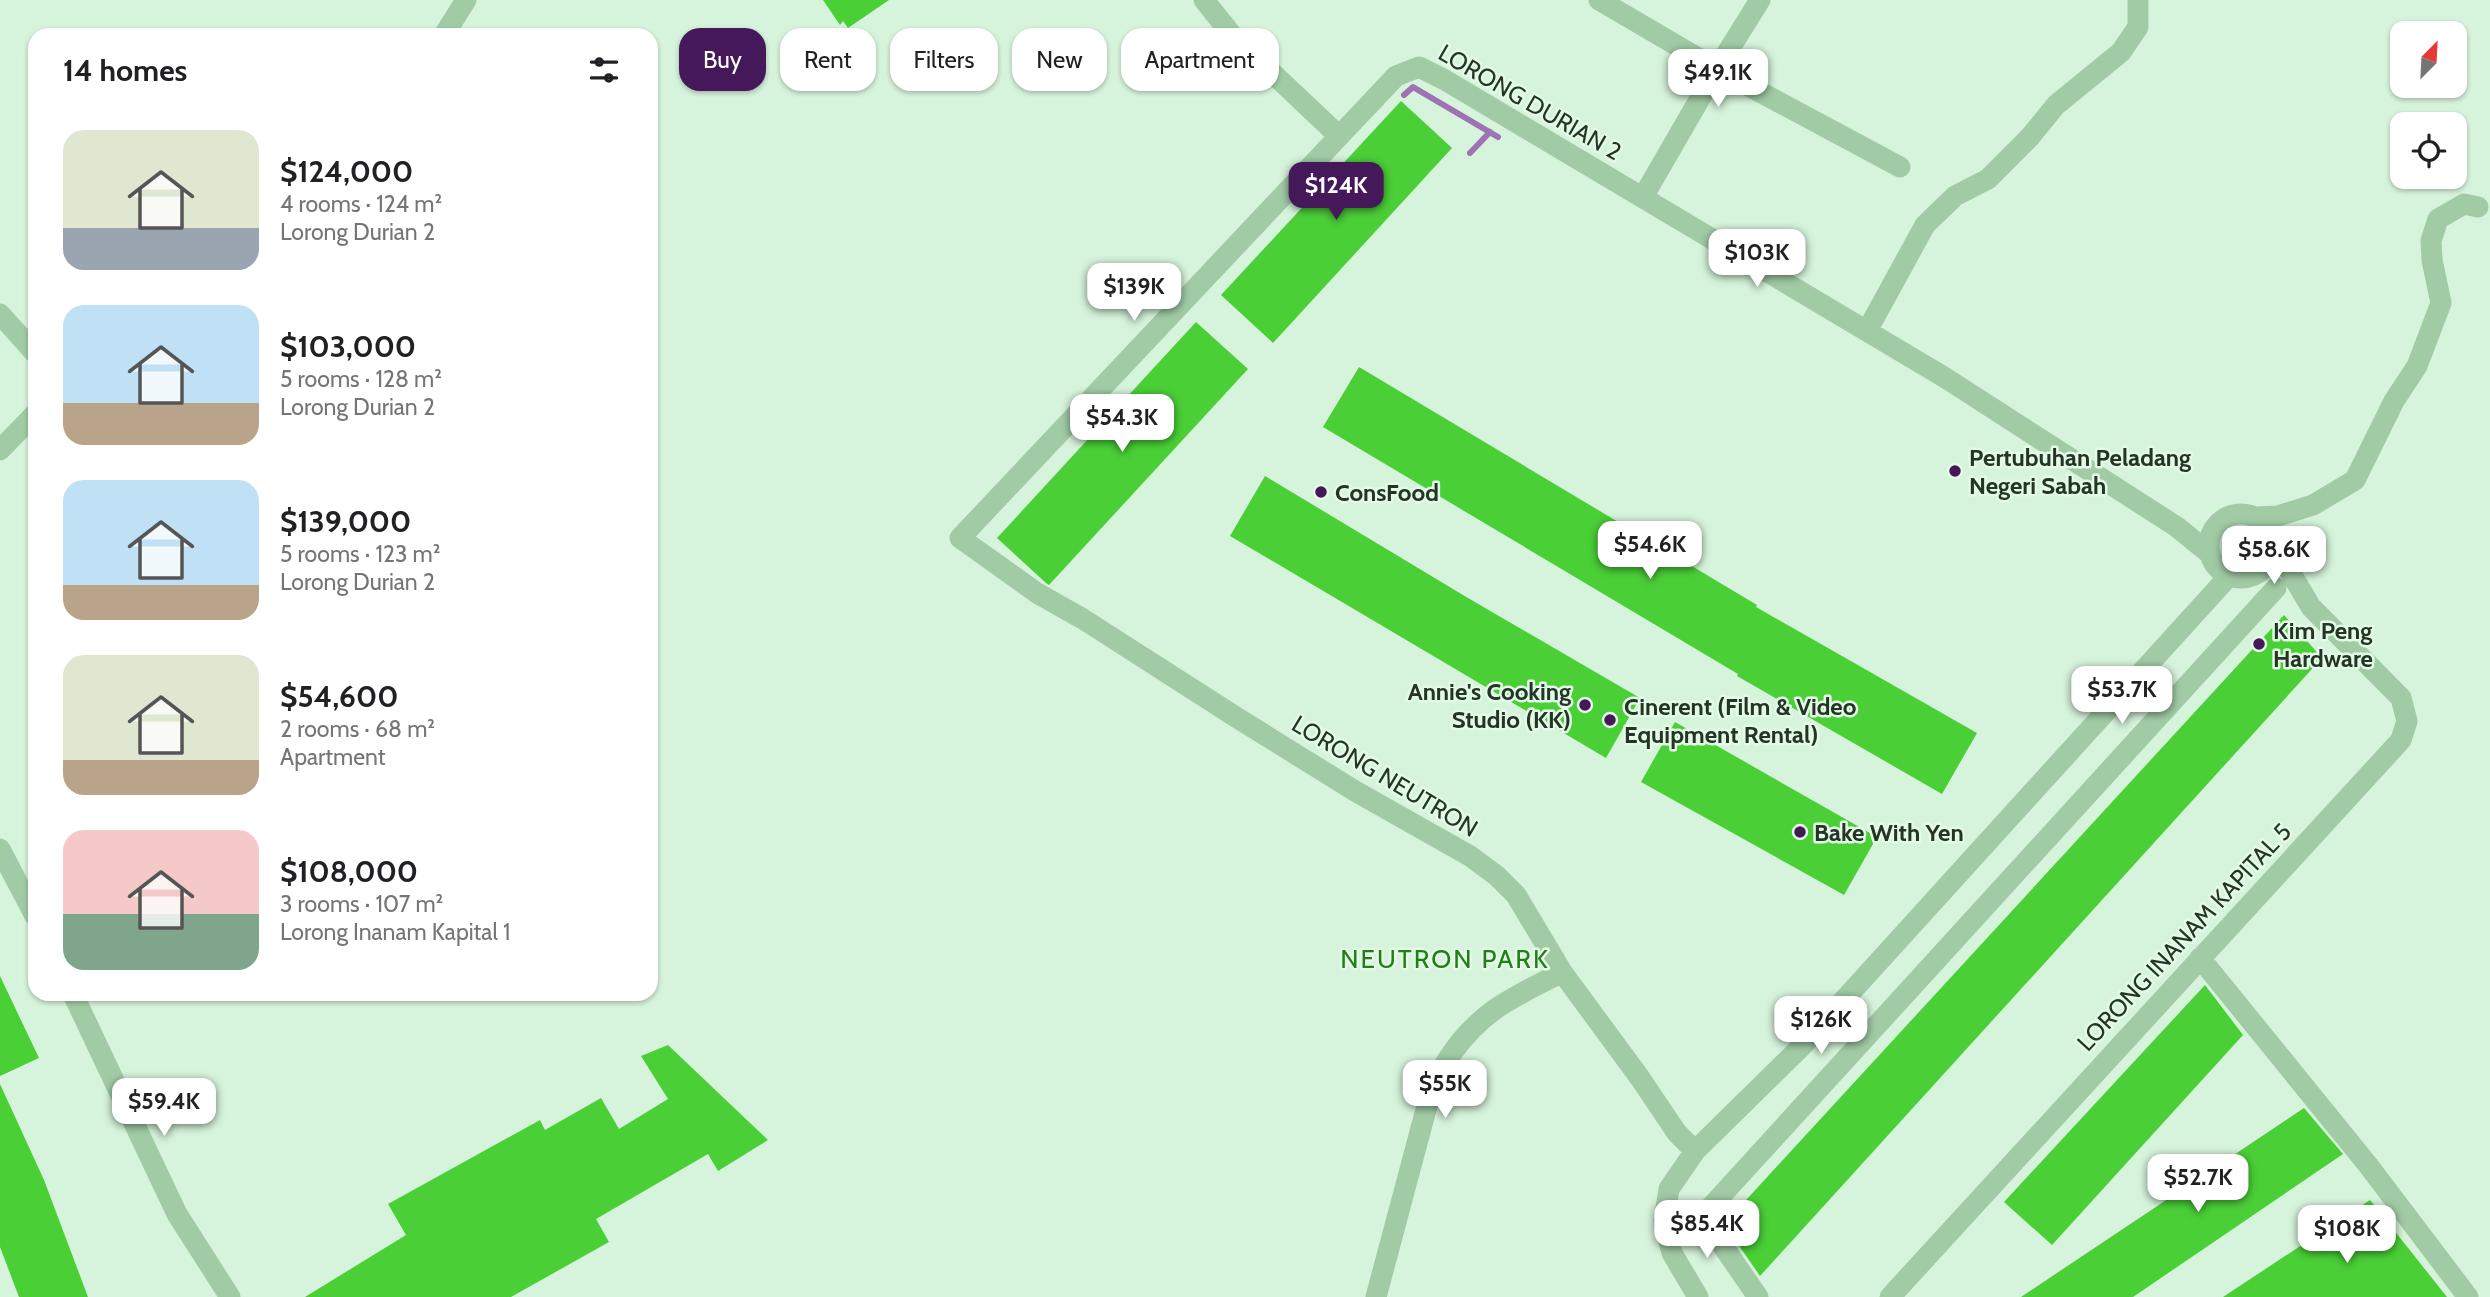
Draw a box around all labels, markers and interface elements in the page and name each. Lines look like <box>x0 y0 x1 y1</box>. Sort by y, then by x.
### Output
north arrow <box>2390 21 2468 98</box>
map controls <box>2390 21 2467 189</box>
chip: Buy <box>679 28 766 91</box>
chip: Rent <box>780 28 876 91</box>
chip: Filters <box>890 28 998 91</box>
chip: New <box>1012 28 1107 91</box>
chip: Apartment <box>1121 28 1279 91</box>
street label: LORONG DURIAN 2 <box>1433 38 1627 166</box>
pin: $49.1K <box>1661 50 1775 109</box>
icon: filters <box>585 51 623 89</box>
text: 14 homes <box>63 52 187 89</box>
text: $49.1K <box>1684 58 1752 86</box>
button: locate <box>2390 112 2467 189</box>
text: $124,000 <box>280 153 413 190</box>
icon: home <box>119 158 203 242</box>
pin: $124K <box>1287 162 1385 222</box>
text: $124K <box>1305 171 1367 199</box>
text: 4 rooms · 124 m² <box>280 190 442 218</box>
text: Lorong Durian 2 <box>280 218 435 246</box>
pin: $103K <box>1708 230 1806 289</box>
text: $103K <box>1725 238 1789 266</box>
pin: $139K <box>1085 264 1183 323</box>
text: $139K <box>1103 272 1165 300</box>
text: $103,000 <box>280 328 416 365</box>
icon: home <box>119 333 203 417</box>
text: 5 rooms · 128 m² <box>280 365 442 393</box>
text: Lorong Durian 2 <box>280 393 435 421</box>
pin: $54.3K <box>1065 394 1179 454</box>
text: $54.3K <box>1086 403 1158 431</box>
place label: Pertubuhan Peladang Negeri Sabah <box>1969 443 2191 500</box>
marker: Pertubuhan Peladang Negeri Sabah <box>1947 463 1963 479</box>
place label: ConsFood <box>1335 478 1439 507</box>
marker: ConsFood <box>1313 484 1329 500</box>
text: $139,000 <box>280 503 411 540</box>
icon: home <box>119 508 203 592</box>
pin: $54.6K <box>1593 522 1707 581</box>
pin: $58.6K <box>2217 526 2331 586</box>
text: $54.6K <box>1614 530 1686 558</box>
text: $58.6K <box>2238 535 2310 563</box>
text: 5 rooms · 123 m² <box>280 540 440 568</box>
text: Lorong Durian 2 <box>280 568 435 596</box>
place label: Kim Peng Hardware <box>2273 616 2373 673</box>
marker: Kim Peng Hardware <box>2251 636 2267 652</box>
pin: $53.7K <box>2065 666 2179 726</box>
text: $53.7K <box>2087 675 2157 703</box>
place label: Annie's Cooking Studio (KK) <box>1408 677 1571 734</box>
text: $54,600 <box>280 678 398 715</box>
icon: home <box>119 683 203 767</box>
place label: Cinerent (Film & Video Equipment Rental) <box>1624 692 1857 749</box>
marker: Annie's Cooking Studio (KK) <box>1577 697 1593 713</box>
street label: LORONG NEUTRON <box>1287 709 1483 843</box>
marker: Cinerent (Film & Video Equipment Rental) <box>1602 712 1618 728</box>
text: 2 rooms · 68 m² <box>280 715 435 743</box>
text: Apartment <box>280 743 385 771</box>
street label: LORONG INANAM KAPITAL 5 <box>2071 817 2297 1057</box>
place label: Bake With Yen <box>1814 818 1964 847</box>
marker: Bake With Yen <box>1792 824 1808 840</box>
text: $108,000 <box>280 853 418 890</box>
icon: home <box>119 858 203 942</box>
text: 3 rooms · 107 m² <box>280 890 443 918</box>
text: Lorong Inanam Kapital 1 <box>280 918 510 946</box>
district label: NEUTRON PARK <box>1340 943 1550 975</box>
pin: $126K <box>1772 996 1870 1056</box>
text: $126K <box>1790 1005 1852 1033</box>
pin: $55K <box>1404 1060 1486 1120</box>
text: $55K <box>1419 1069 1471 1097</box>
pin: $59.4K <box>107 1078 221 1138</box>
text: $59.4K <box>128 1087 200 1115</box>
pin: $52.7K <box>2141 1154 2255 1214</box>
text: $52.7K <box>2163 1163 2233 1191</box>
pin: $85.4K <box>1650 1200 1764 1260</box>
pin: $108K <box>2298 1206 2396 1265</box>
text: $85.4K <box>1670 1209 1744 1237</box>
text: $108K <box>2314 1214 2380 1242</box>

